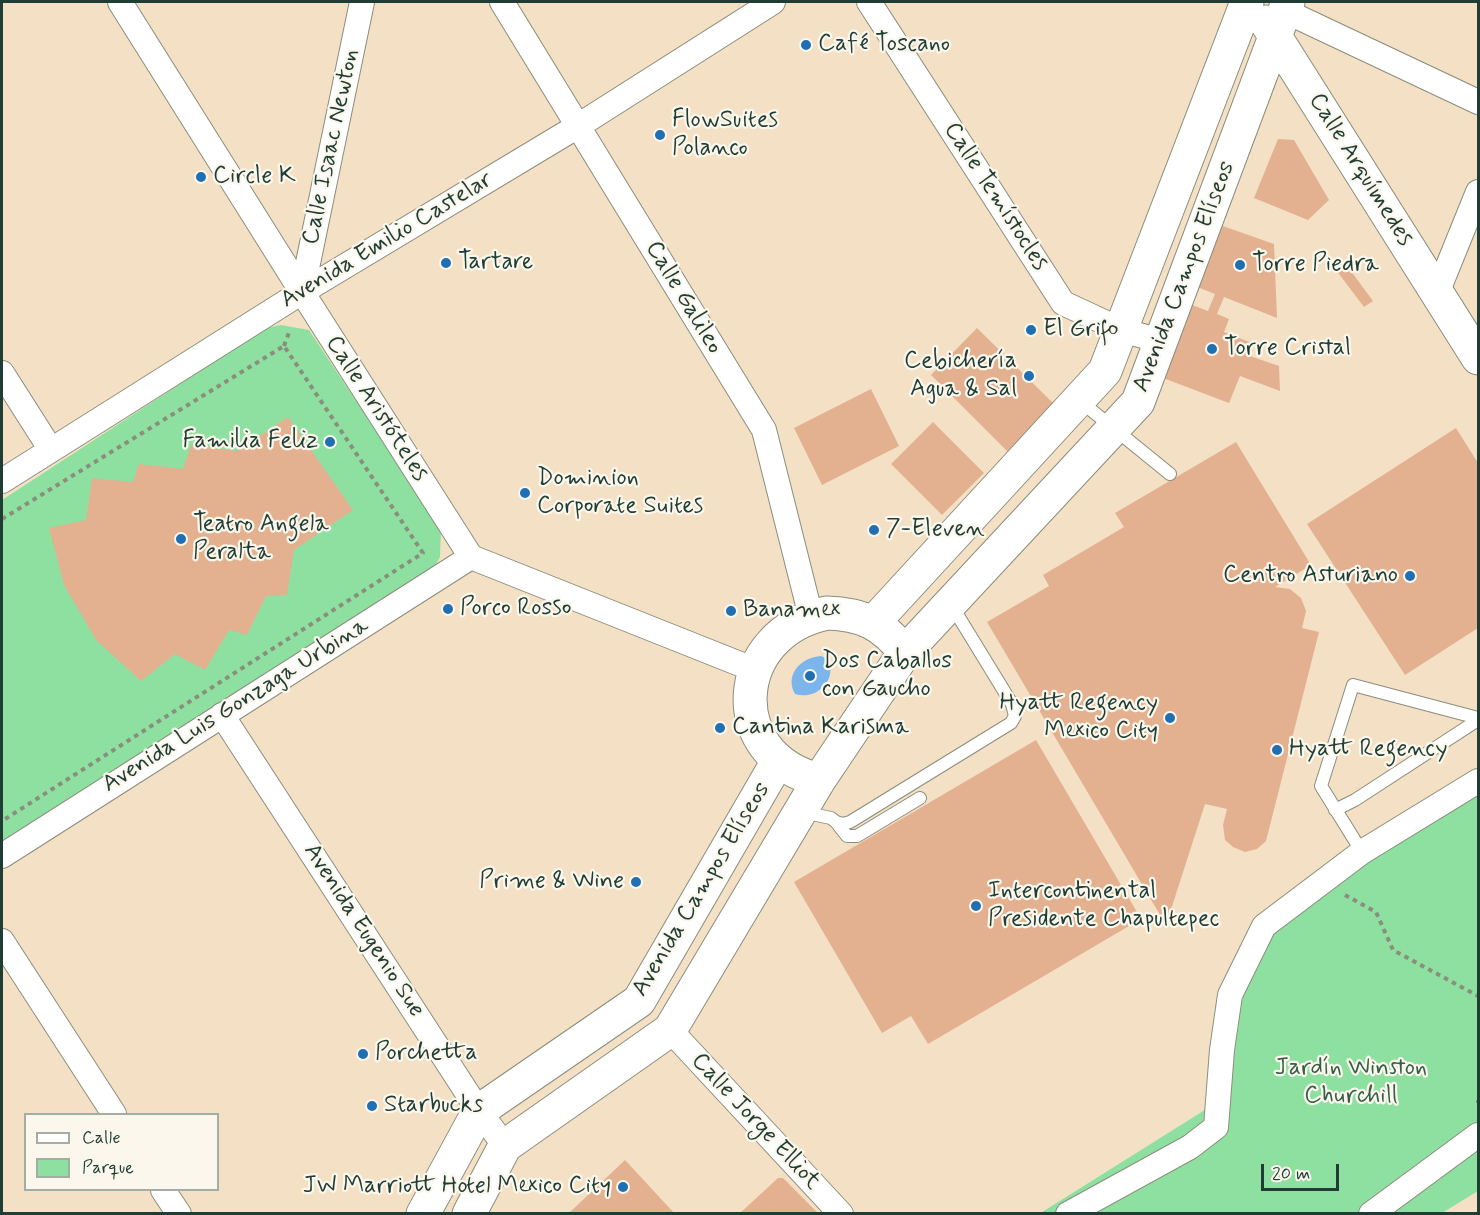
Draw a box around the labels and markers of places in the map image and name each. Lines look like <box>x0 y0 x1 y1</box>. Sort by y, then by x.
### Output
place label: Café Toscano <box>818 31 950 59</box>
marker: Café Toscano <box>799 38 813 52</box>
place label: FlowSuites Polanco <box>672 107 778 163</box>
marker: FlowSuites Polanco <box>653 128 667 142</box>
place label: Circle K <box>213 163 296 191</box>
marker: Circle K <box>194 170 208 184</box>
place label: Tartare <box>458 249 533 277</box>
place label: Torre Piedra <box>1252 251 1379 279</box>
marker: Tartare <box>439 256 453 270</box>
marker: Torre Piedra <box>1233 258 1247 272</box>
place label: El Grifo <box>1043 316 1118 344</box>
marker: El Grifo <box>1024 323 1038 337</box>
place label: Torre Cristal <box>1224 335 1351 363</box>
marker: Torre Cristal <box>1205 342 1219 356</box>
place label: Cebichería Agua & Sal <box>904 348 1017 404</box>
marker: Cebichería Agua & Sal <box>1022 369 1036 383</box>
place label: Familia Feliz <box>182 428 318 456</box>
marker: Familia Feliz <box>323 435 337 449</box>
place label: Dominion Corporate Suites <box>537 465 703 521</box>
marker: Dominion Corporate Suites <box>518 486 532 500</box>
place label: Teatro Angela Peralta <box>193 511 329 567</box>
place label: 7-Eleven <box>886 516 985 544</box>
marker: 7-Eleven <box>867 523 881 537</box>
marker: Teatro Angela Peralta <box>174 532 188 546</box>
place label: Centro Asturiano <box>1223 562 1398 590</box>
marker: Centro Asturiano <box>1403 569 1417 583</box>
place label: Porco Rosso <box>460 595 572 623</box>
place label: Banamex <box>743 597 841 625</box>
marker: Porco Rosso <box>441 602 455 616</box>
marker: Banamex <box>724 604 738 618</box>
place label: Dos Caballos con Gaucho <box>822 648 952 704</box>
marker: Dos Caballos con Gaucho <box>803 669 817 683</box>
place label: Hyatt Regency Mexico City <box>1000 690 1158 746</box>
marker: Hyatt Regency Mexico City <box>1163 711 1177 725</box>
place label: Cantina Karisma <box>732 714 909 742</box>
marker: Cantina Karisma <box>713 721 727 735</box>
place label: Hyatt Regency <box>1289 736 1447 764</box>
marker: Hyatt Regency <box>1270 743 1284 757</box>
place label: Prime & Wine <box>479 868 624 896</box>
marker: Prime & Wine <box>629 875 643 889</box>
place label: Intercontinental Presidente Chapultepec <box>988 878 1219 934</box>
marker: Intercontinental Presidente Chapultepec <box>969 899 983 913</box>
place label: Porchetta <box>375 1040 478 1068</box>
marker: Porchetta <box>356 1047 370 1061</box>
place label: Starbucks <box>384 1092 483 1120</box>
marker: Starbucks <box>365 1099 379 1113</box>
place label: JW Marriott Hotel Mexico City <box>303 1173 611 1201</box>
marker: JW Marriott Hotel Mexico City <box>616 1180 630 1194</box>

